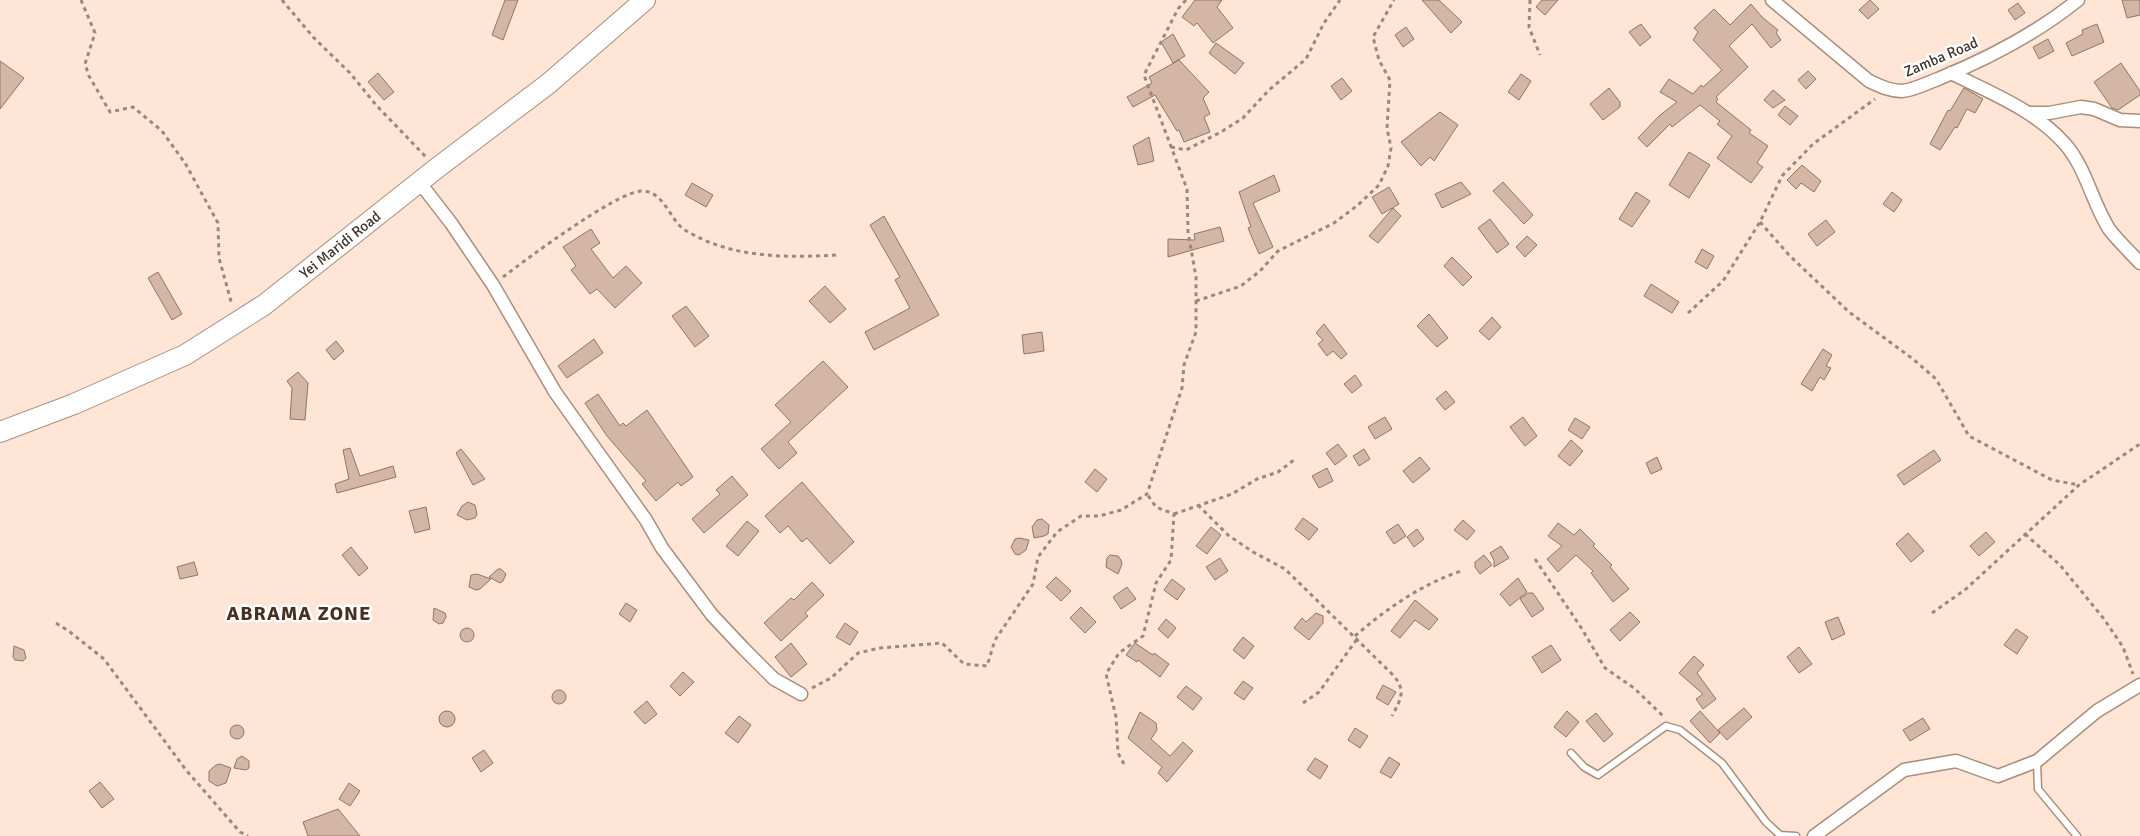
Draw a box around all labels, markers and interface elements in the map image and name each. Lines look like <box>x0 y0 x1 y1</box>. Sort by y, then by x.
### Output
street label: Zamba Road <box>1901 33 1981 81</box>
street label: Yei Maridi Road <box>296 207 384 282</box>
district label: ABRAMA ZONE <box>227 601 371 626</box>

